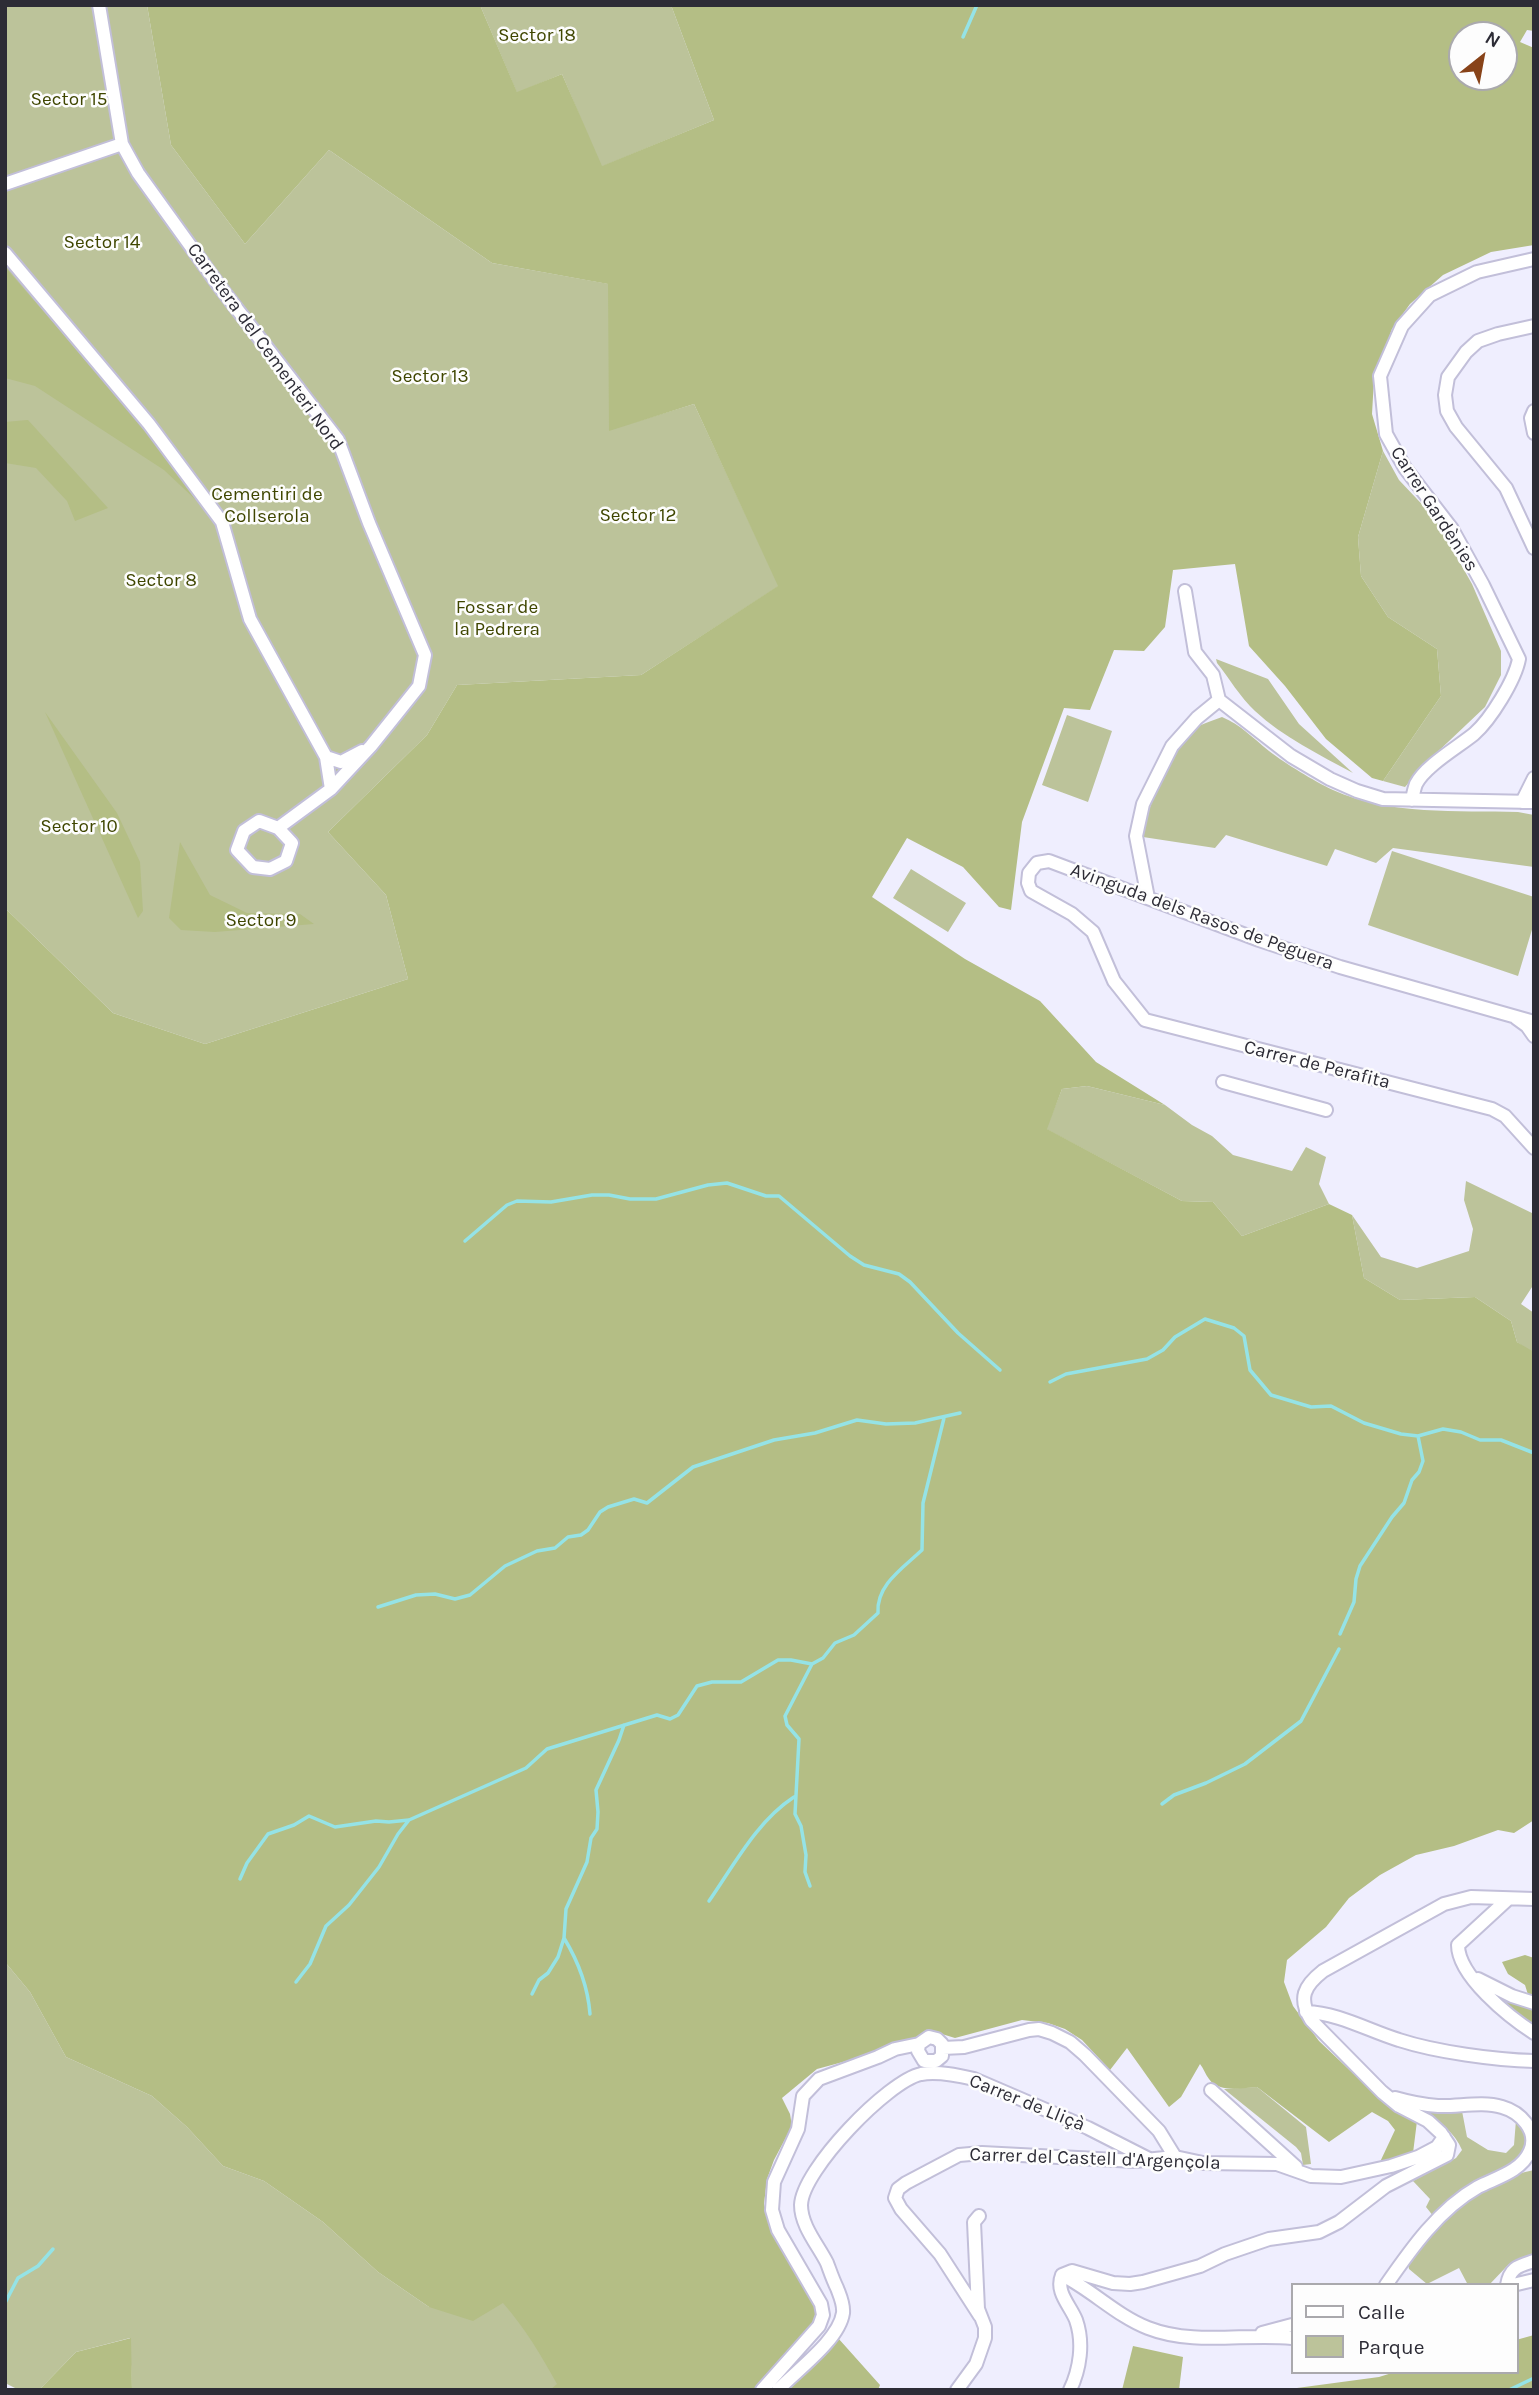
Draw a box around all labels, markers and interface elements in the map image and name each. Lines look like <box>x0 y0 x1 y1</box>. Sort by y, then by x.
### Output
north arrow <box>1448 21 1518 91</box>
park label: Sector 18 <box>498 25 576 47</box>
text: N <box>1481 27 1504 53</box>
park label: Sector 15 <box>31 89 107 111</box>
park label: Sector 14 <box>64 232 140 254</box>
street label: Carretera del Cementeri Nord <box>182 239 348 455</box>
park label: Sector 13 <box>391 366 469 388</box>
street label: Carrer Gardènies <box>1385 442 1483 576</box>
park label: Cementiri de Collserola <box>211 484 323 528</box>
park label: Sector 12 <box>599 505 677 527</box>
park label: Sector 8 <box>125 570 197 592</box>
park label: Fossar de la Pedrera <box>454 597 540 641</box>
park label: Sector 10 <box>40 816 118 838</box>
street label: Avinguda dels Rasos de Peguera <box>1067 859 1337 975</box>
park label: Sector 9 <box>226 910 296 932</box>
street label: Carrer de Perafita <box>1242 1036 1392 1094</box>
street label: Carrer de Lliçà <box>966 2069 1088 2137</box>
street label: Carrer del Castell d'Argençola <box>969 2143 1221 2175</box>
legend <box>1290 2283 1518 2374</box>
text: Calle <box>1358 2300 1405 2324</box>
text: Parque <box>1358 2335 1425 2359</box>

